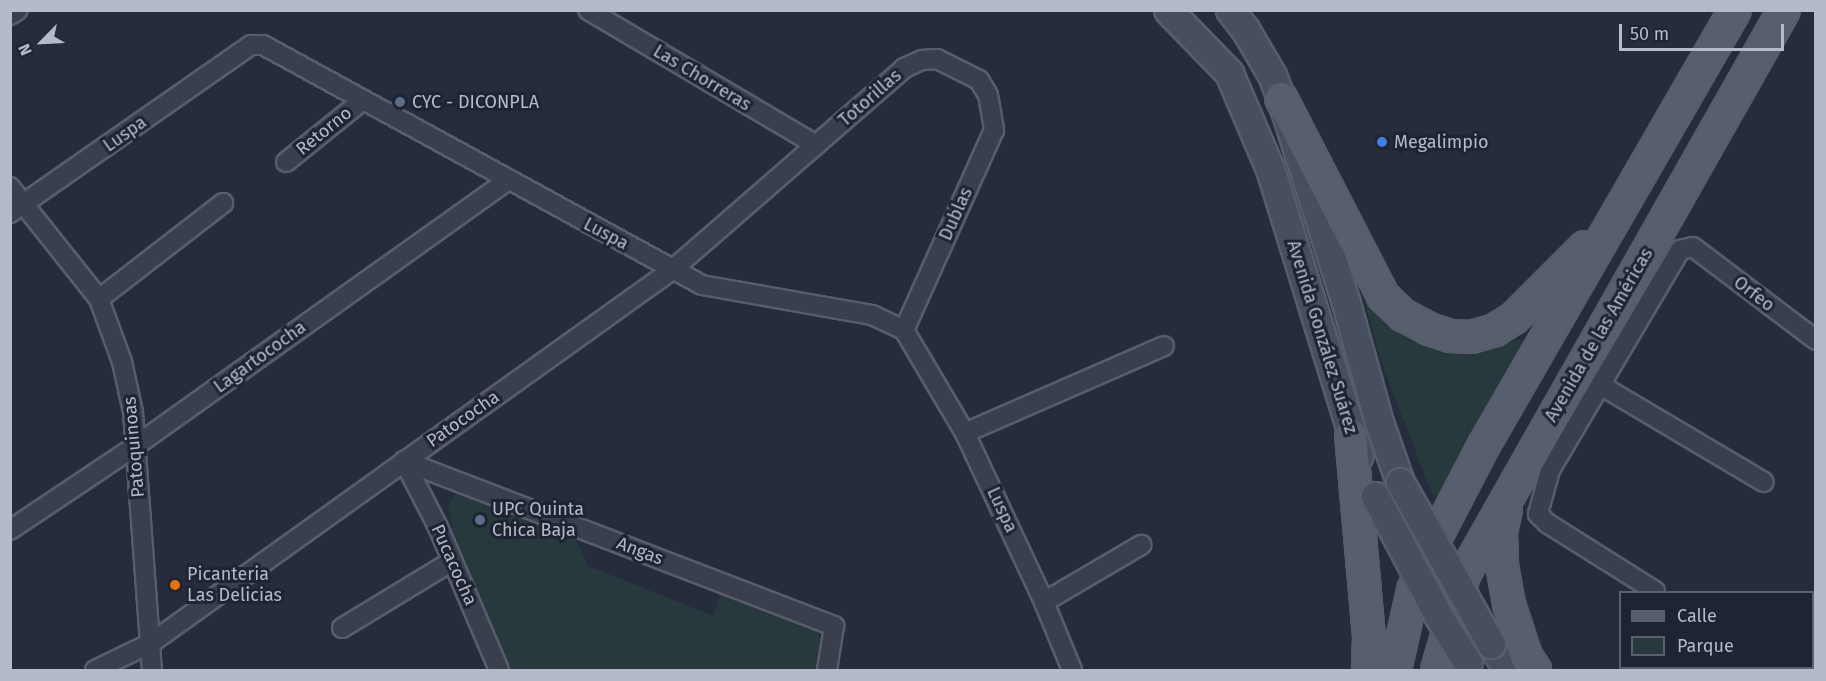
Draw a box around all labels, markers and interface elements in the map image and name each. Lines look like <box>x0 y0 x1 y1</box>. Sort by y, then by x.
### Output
north arrow <box>12 12 72 72</box>
scale bar <box>1622 12 1787 50</box>
text: 50 m <box>1630 23 1669 45</box>
street label: Las Chorreras <box>649 40 755 116</box>
text: N <box>14 41 36 58</box>
street label: Totorillas <box>834 65 906 131</box>
place label: CYC - DICONPLA <box>412 91 539 113</box>
marker: CYC - DICONPLA <box>393 95 407 109</box>
street label: Retorno <box>292 102 356 160</box>
street label: Luspa <box>99 111 151 157</box>
place label: Megalimpio <box>1394 131 1488 153</box>
marker: Megalimpio <box>1375 135 1389 149</box>
street label: Dublas <box>935 184 977 244</box>
street label: Luspa <box>580 213 632 255</box>
street label: Avenida González Suárez <box>1282 238 1362 436</box>
street label: Avenida de las Américas <box>1540 244 1658 426</box>
street label: Orfeo <box>1729 272 1779 316</box>
street label: Lagartococha <box>210 316 310 398</box>
street label: Patococha <box>423 386 503 452</box>
street label: Patoquinoas <box>119 396 149 498</box>
street label: Luspa <box>982 484 1022 536</box>
place label: UPC Quinta Chica Baja <box>492 499 584 542</box>
marker: UPC Quinta Chica Baja <box>473 513 487 527</box>
street label: Pucacocha <box>427 521 481 609</box>
street label: Angas <box>614 532 666 570</box>
place label: Picanteria Las Delicias <box>187 564 282 606</box>
marker: Picanteria Las Delicias <box>168 578 182 592</box>
legend <box>1619 591 1814 669</box>
text: Calle <box>1677 605 1717 627</box>
text: Parque <box>1677 635 1734 657</box>

